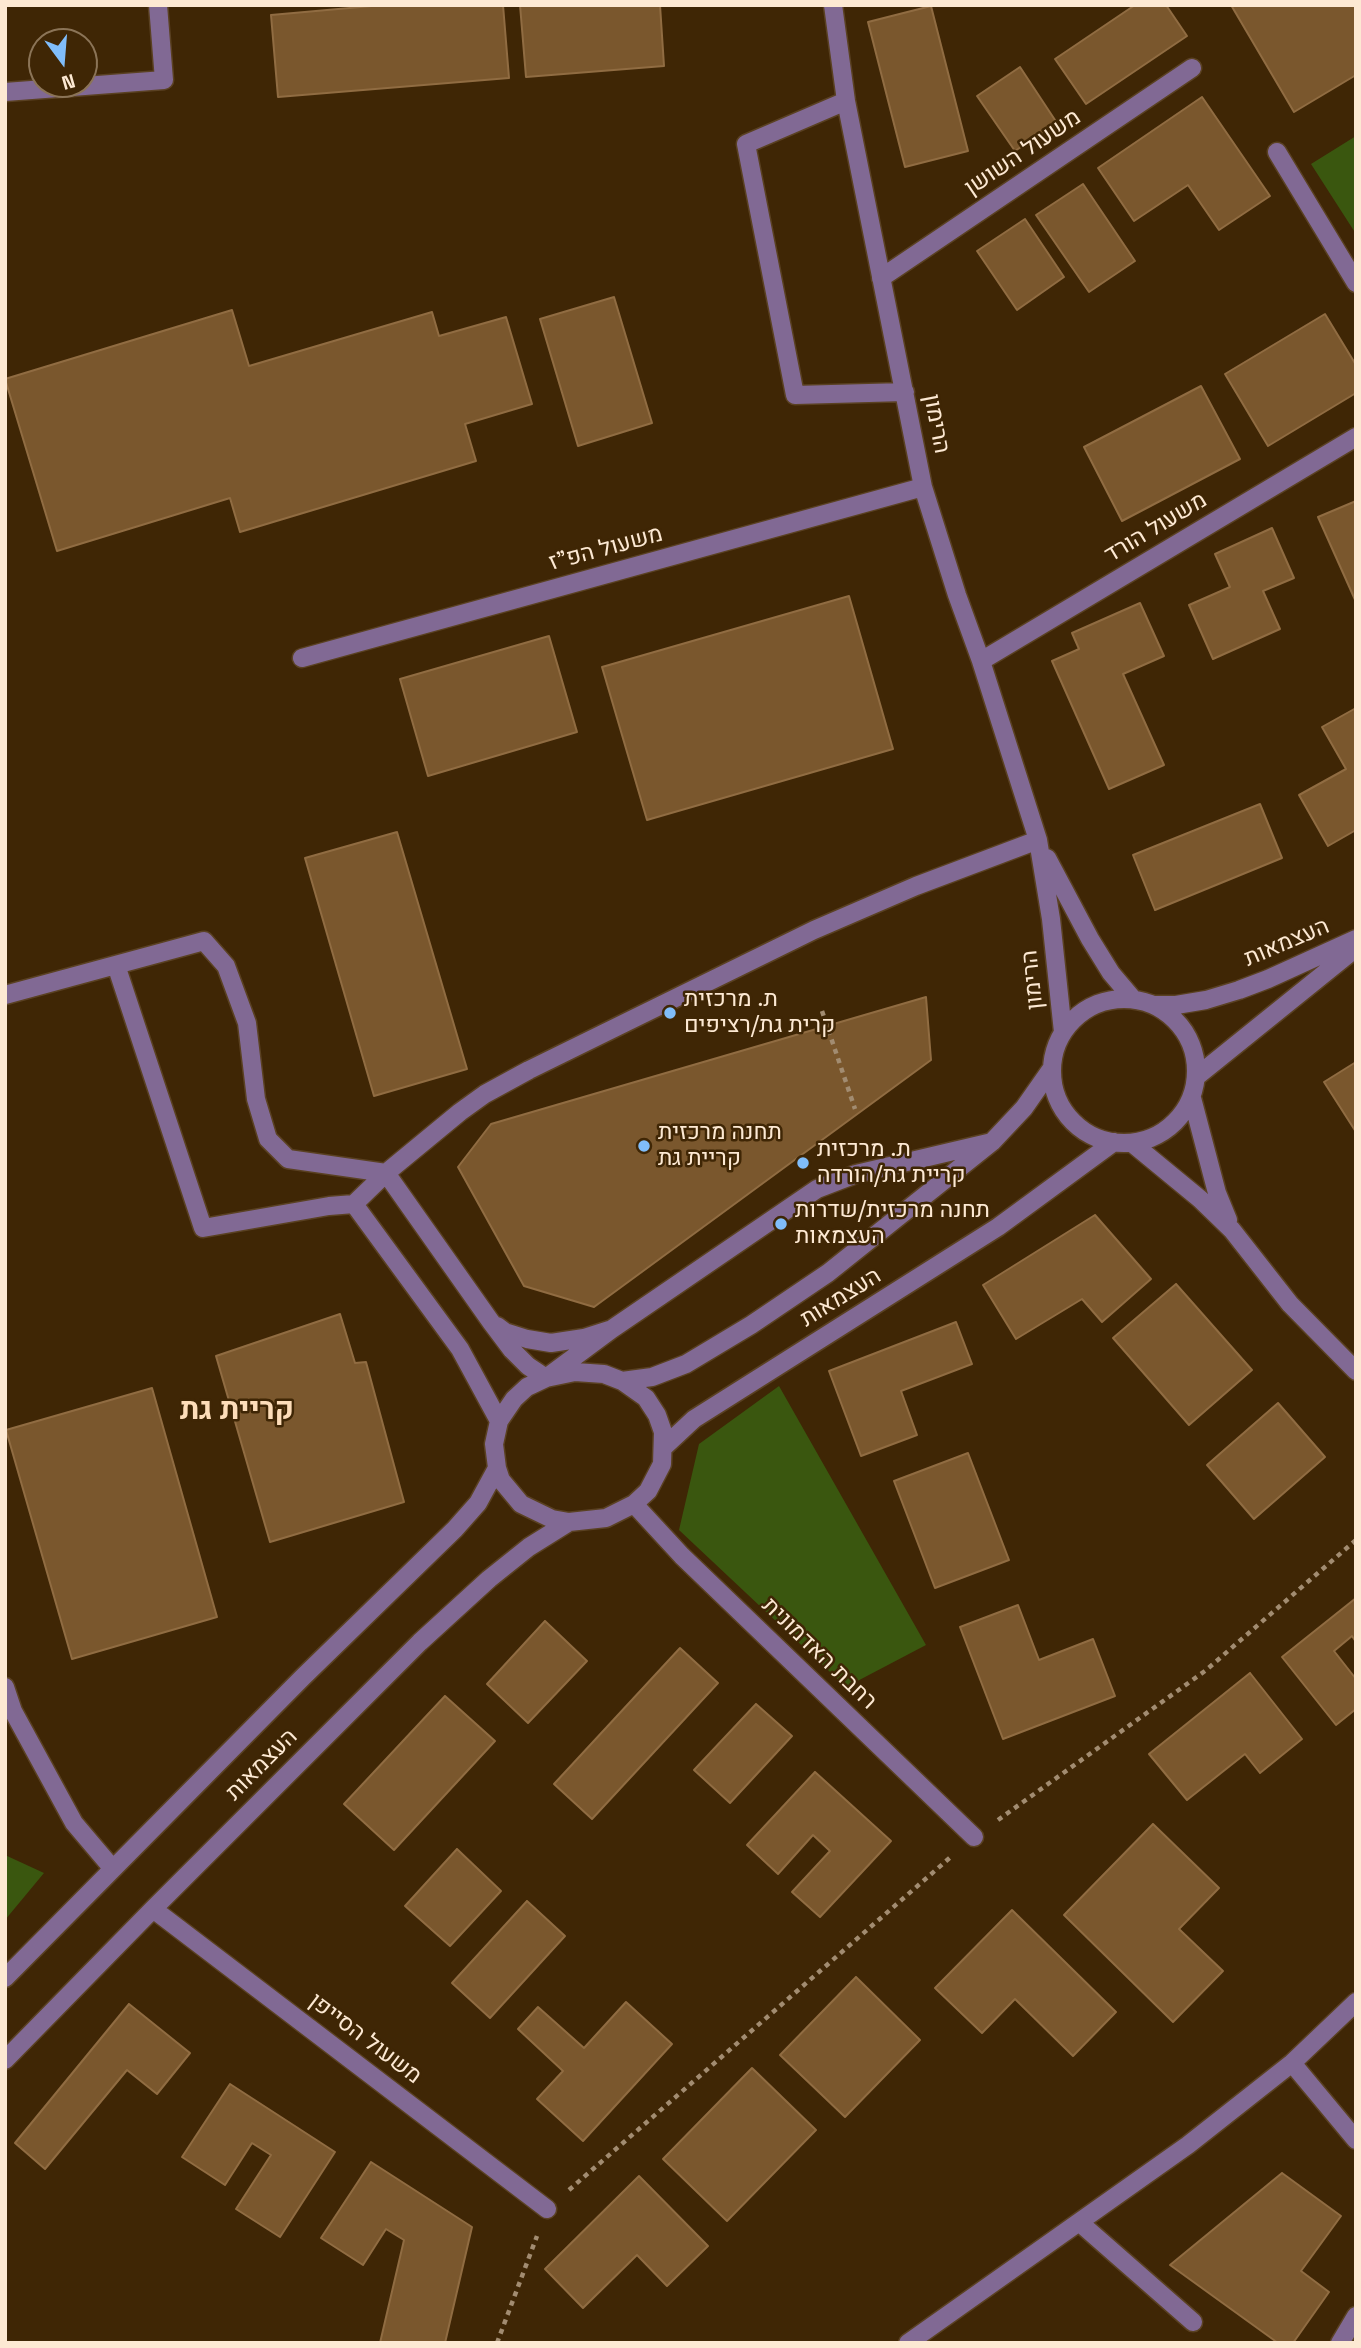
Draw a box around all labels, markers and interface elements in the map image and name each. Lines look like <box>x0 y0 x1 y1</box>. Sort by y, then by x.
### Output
north arrow <box>28 28 98 98</box>
text: N <box>59 68 78 96</box>
street label: משעול השושן <box>960 104 1086 202</box>
street label: הרימון <box>917 392 955 456</box>
street label: משעול הורד <box>1100 487 1212 569</box>
street label: משעול הפ"ז <box>546 521 666 577</box>
street label: העצמאות <box>1240 913 1334 973</box>
street label: הרימון <box>1016 949 1050 1011</box>
place label: ת. מרכזית קרית גת/רציפים <box>684 986 835 1040</box>
marker: ת. מרכזית קרית גת/רציפים <box>662 1005 678 1021</box>
place label: תחנה מרכזית קריית גת <box>658 1119 782 1173</box>
place label: ת. מרכזית קריית גת/הורדה <box>817 1136 966 1190</box>
marker: תחנה מרכזית קריית גת <box>636 1138 652 1154</box>
marker: ת. מרכזית קריית גת/הורדה <box>795 1155 811 1171</box>
place label: תחנה מרכזית/שדרות העצמאות <box>795 1197 990 1251</box>
marker: תחנה מרכזית/שדרות העצמאות <box>773 1216 789 1232</box>
street label: העצמאות <box>796 1262 886 1334</box>
district label: קריית גת <box>180 1393 294 1429</box>
street label: רחבת האדמונית <box>756 1592 882 1716</box>
street label: העצמאות <box>220 1723 304 1807</box>
street label: משעול הסייפן <box>303 1988 427 2090</box>

